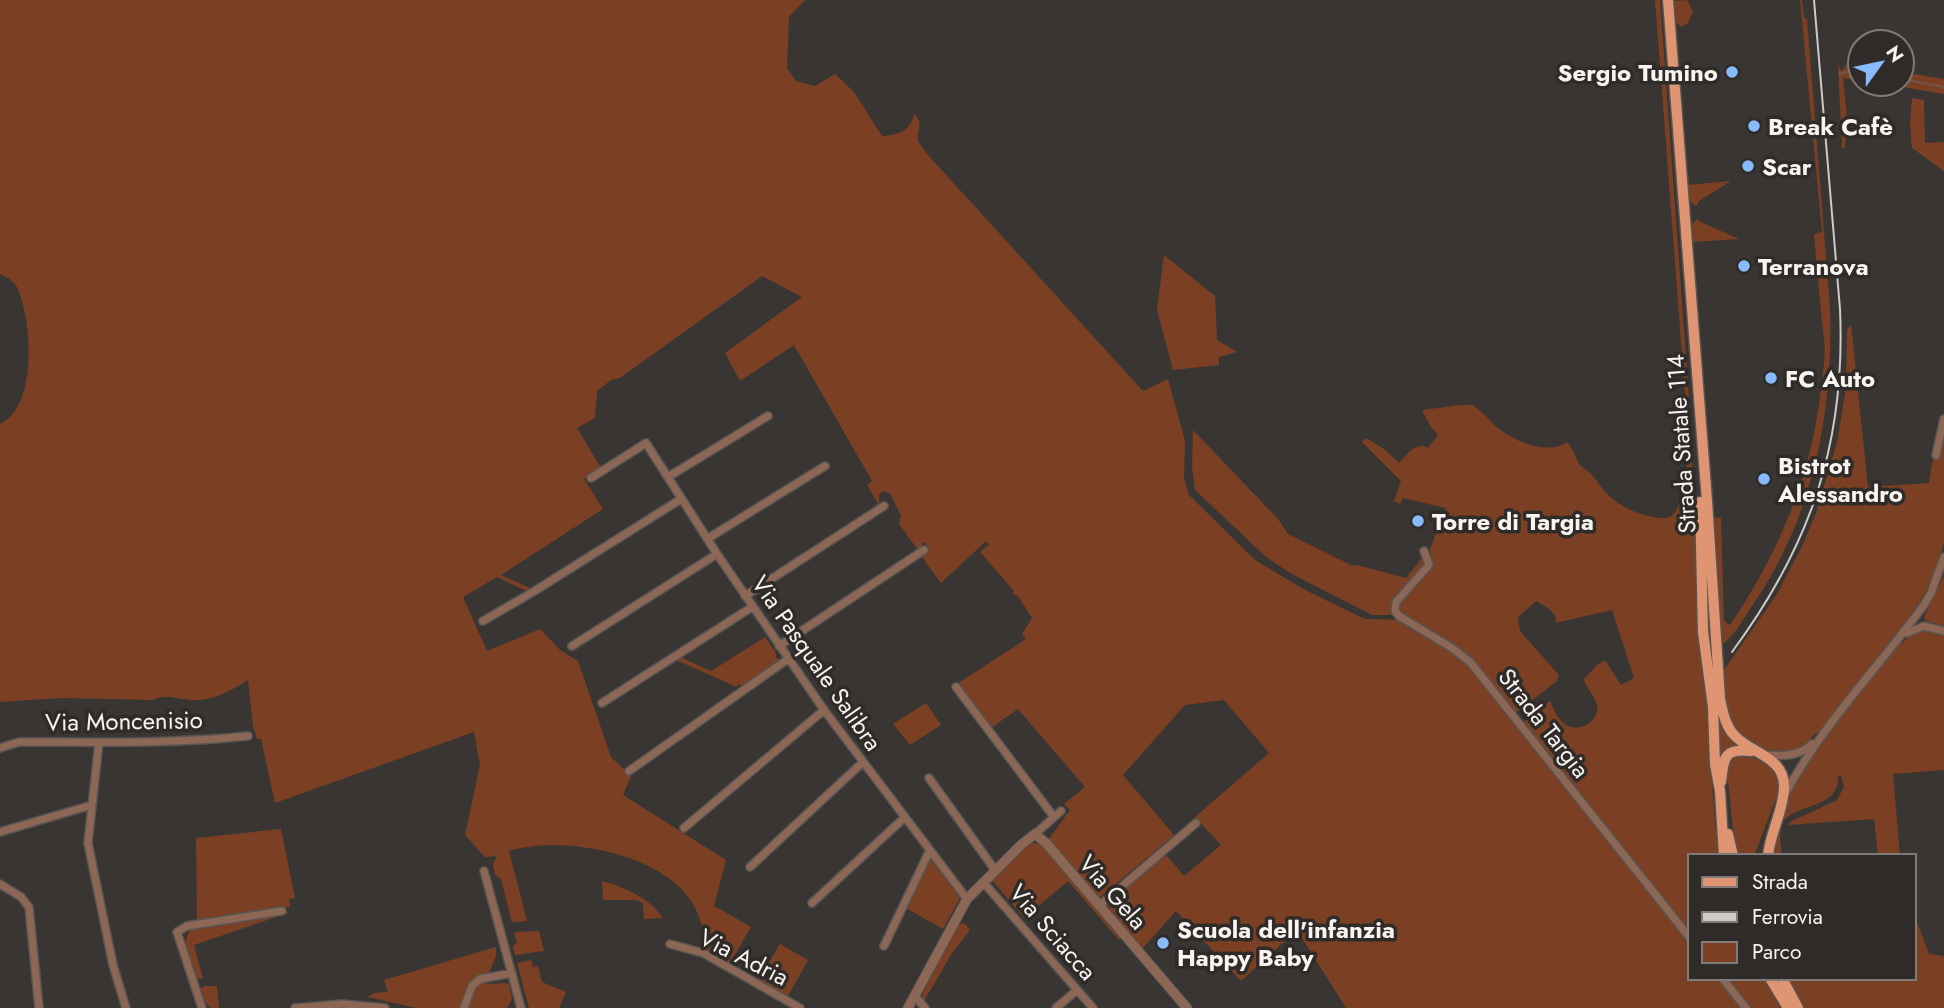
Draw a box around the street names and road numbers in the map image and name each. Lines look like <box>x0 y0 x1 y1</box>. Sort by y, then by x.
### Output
street label: Strada Statale 114 <box>1657 353 1705 535</box>
street label: Via Pasquale Salibra <box>743 568 891 758</box>
street label: Strada Targia <box>1490 661 1598 785</box>
street label: Via Moncenisio <box>45 702 203 740</box>
street label: Via Gela <box>1071 847 1155 937</box>
street label: Via Sciacca <box>1001 876 1105 988</box>
street label: Via Adria <box>693 920 795 994</box>

